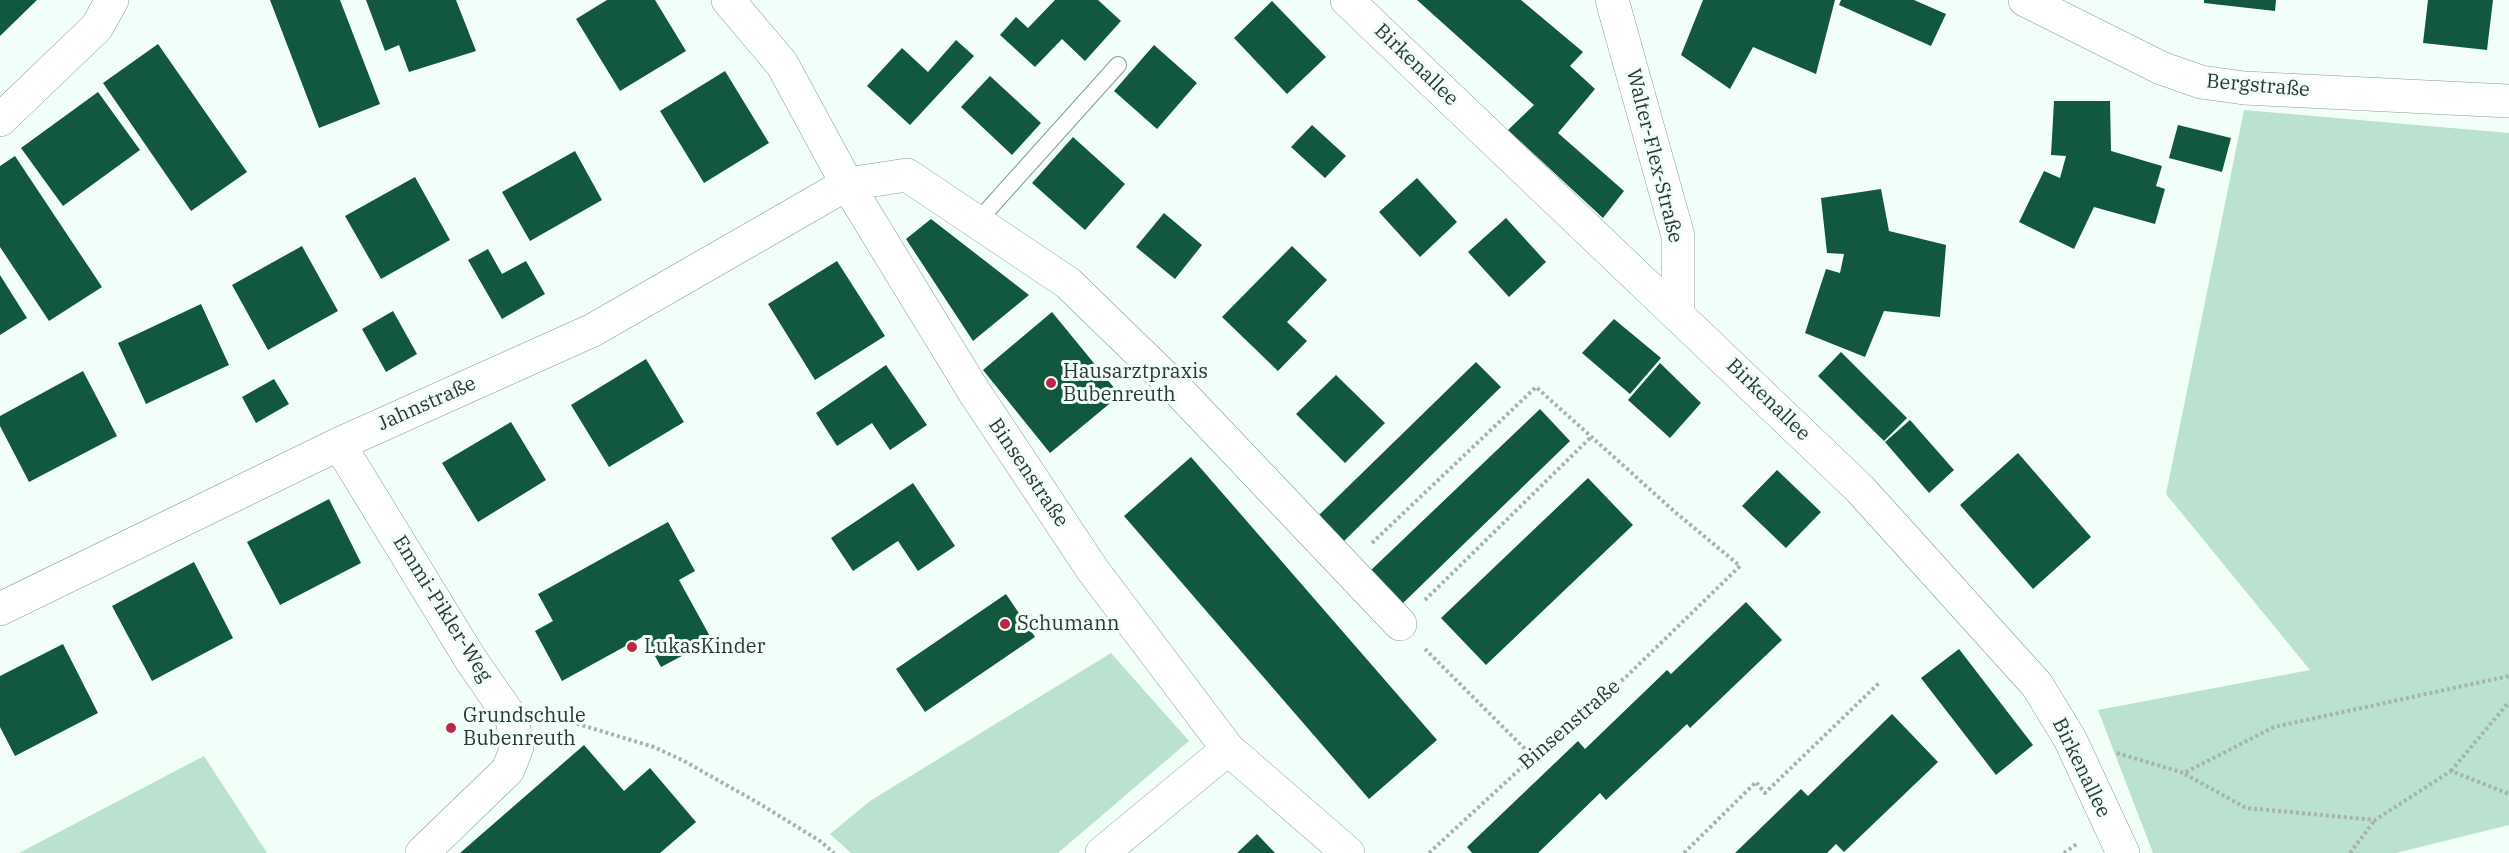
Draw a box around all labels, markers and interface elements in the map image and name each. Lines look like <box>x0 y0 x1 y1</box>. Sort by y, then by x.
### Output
street label: Birkenallee <box>1369 19 1463 111</box>
street label: Walter-Flex-Straße <box>1621 66 1687 246</box>
street label: Bergstraße <box>2205 70 2311 102</box>
street label: Birkenallee <box>1721 354 1815 446</box>
place label: Hausarztpraxis Bubenreuth <box>1063 360 1208 407</box>
street label: Jahnstraße <box>374 372 480 436</box>
marker: Hausarztpraxis Bubenreuth <box>1044 376 1058 390</box>
street label: Binsenstraße <box>983 414 1073 532</box>
street label: Emmi-Pikler-Weg <box>387 531 497 687</box>
place label: Schumann <box>1017 612 1119 636</box>
marker: Schumann <box>998 617 1012 631</box>
place label: LukasKinder <box>644 635 765 659</box>
marker: LukasKinder <box>625 640 639 654</box>
street label: Binsenstraße <box>1515 675 1625 775</box>
place label: Grundschule Bubenreuth <box>463 704 586 751</box>
street label: Birkenallee <box>2047 714 2115 822</box>
marker: Grundschule Bubenreuth <box>444 721 458 735</box>

